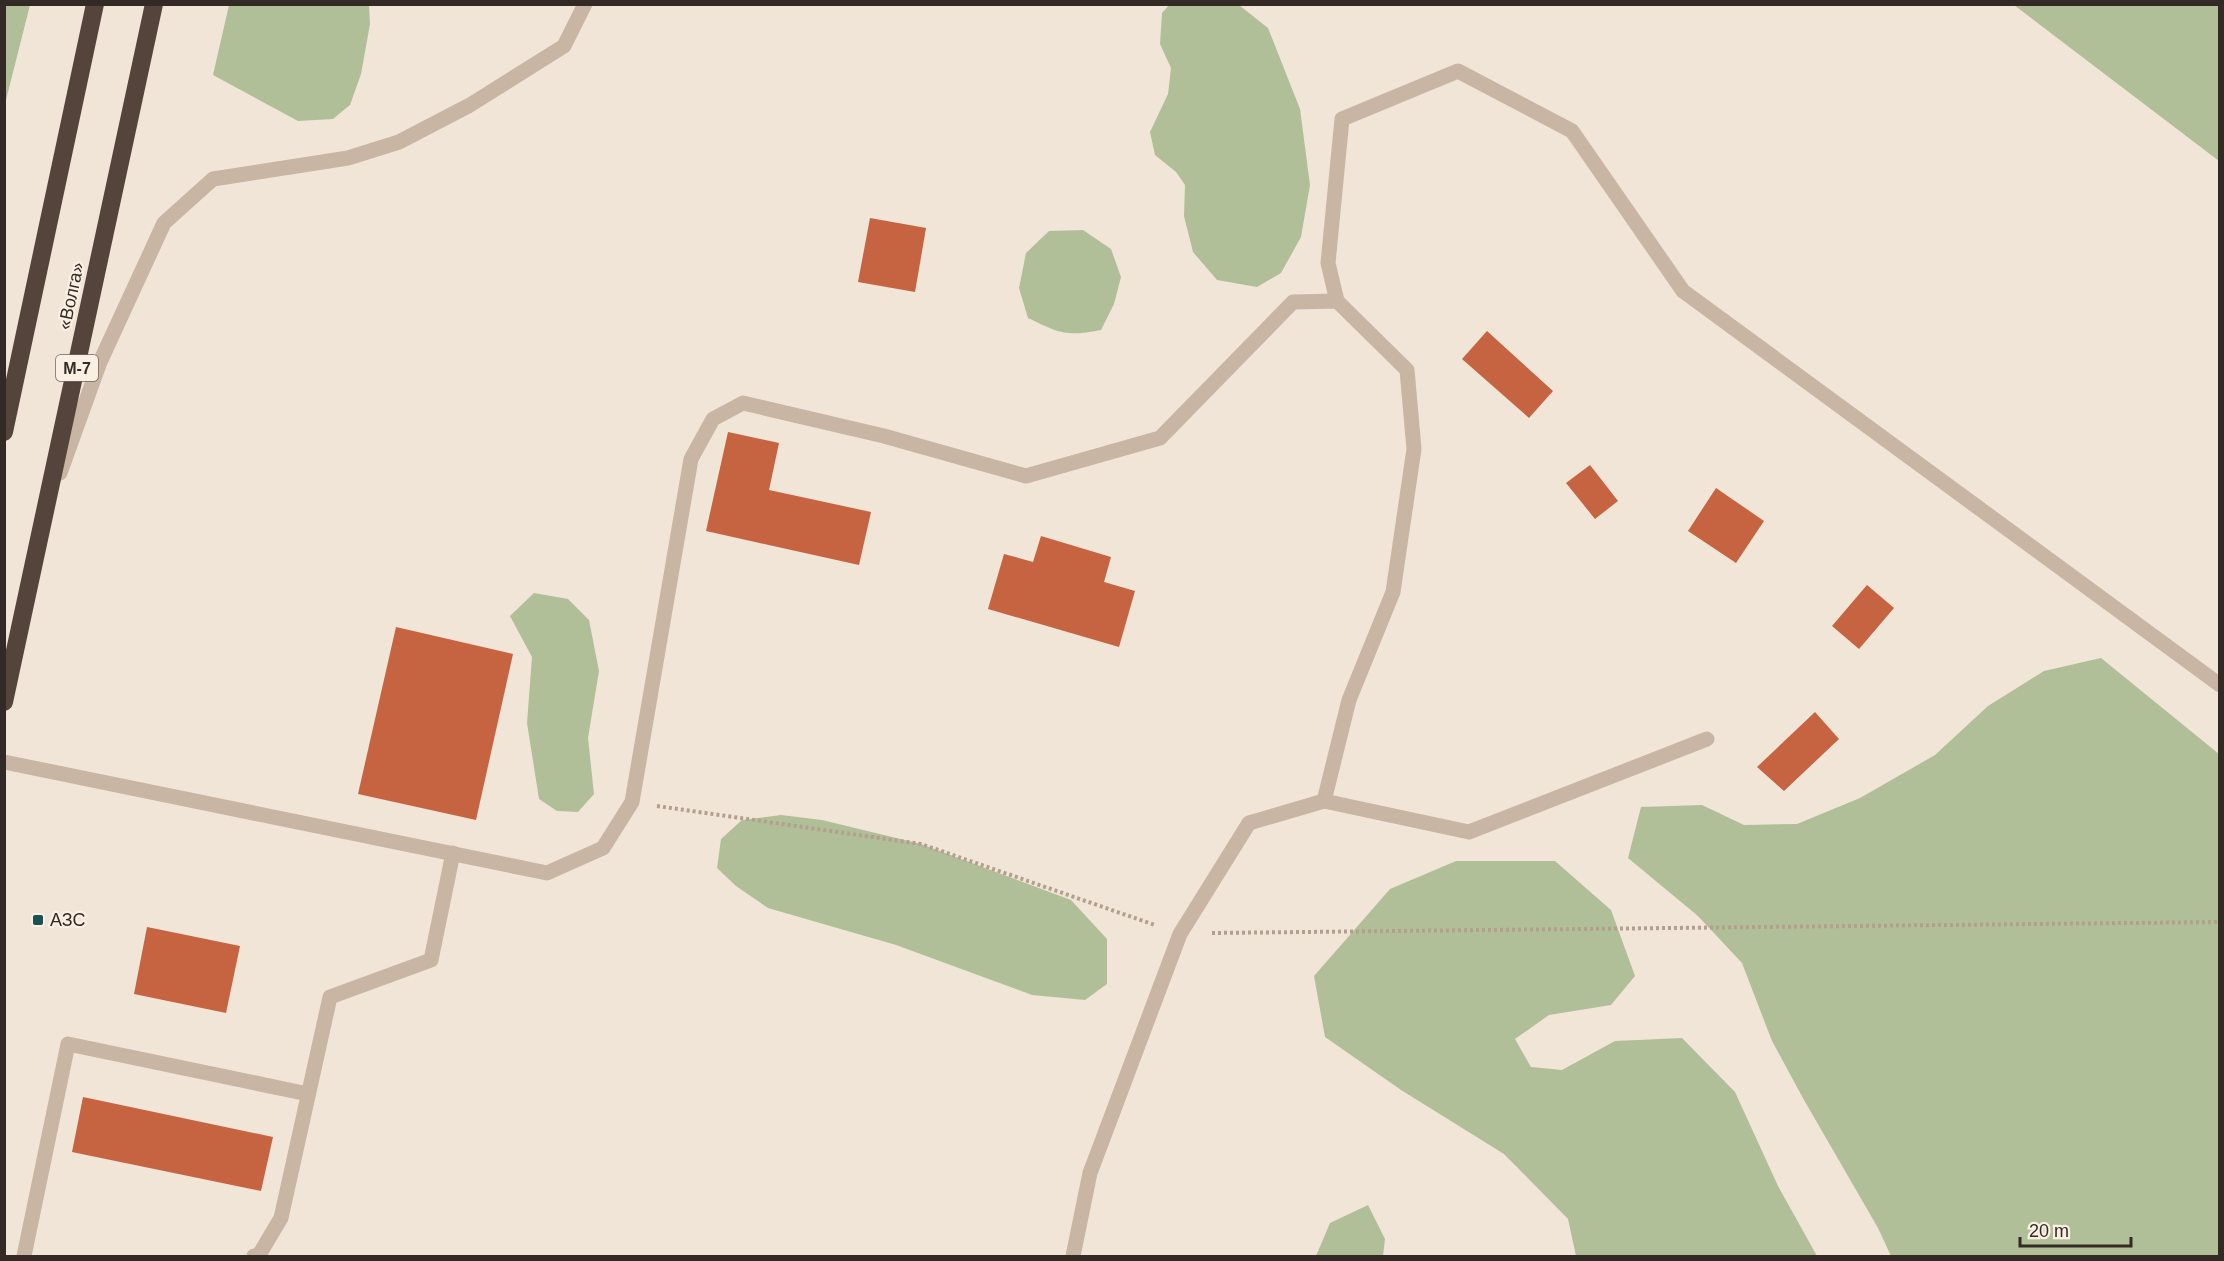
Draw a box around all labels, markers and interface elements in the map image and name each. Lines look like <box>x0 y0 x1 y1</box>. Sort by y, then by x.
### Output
street label: «Волга» <box>54 261 88 331</box>
road number: М-7 <box>56 355 98 381</box>
place label: АЗС <box>50 910 85 930</box>
marker: АЗС <box>31 913 45 927</box>
scale bar <box>2020 1210 2131 1248</box>
text: 20 m <box>2029 1221 2069 1241</box>

